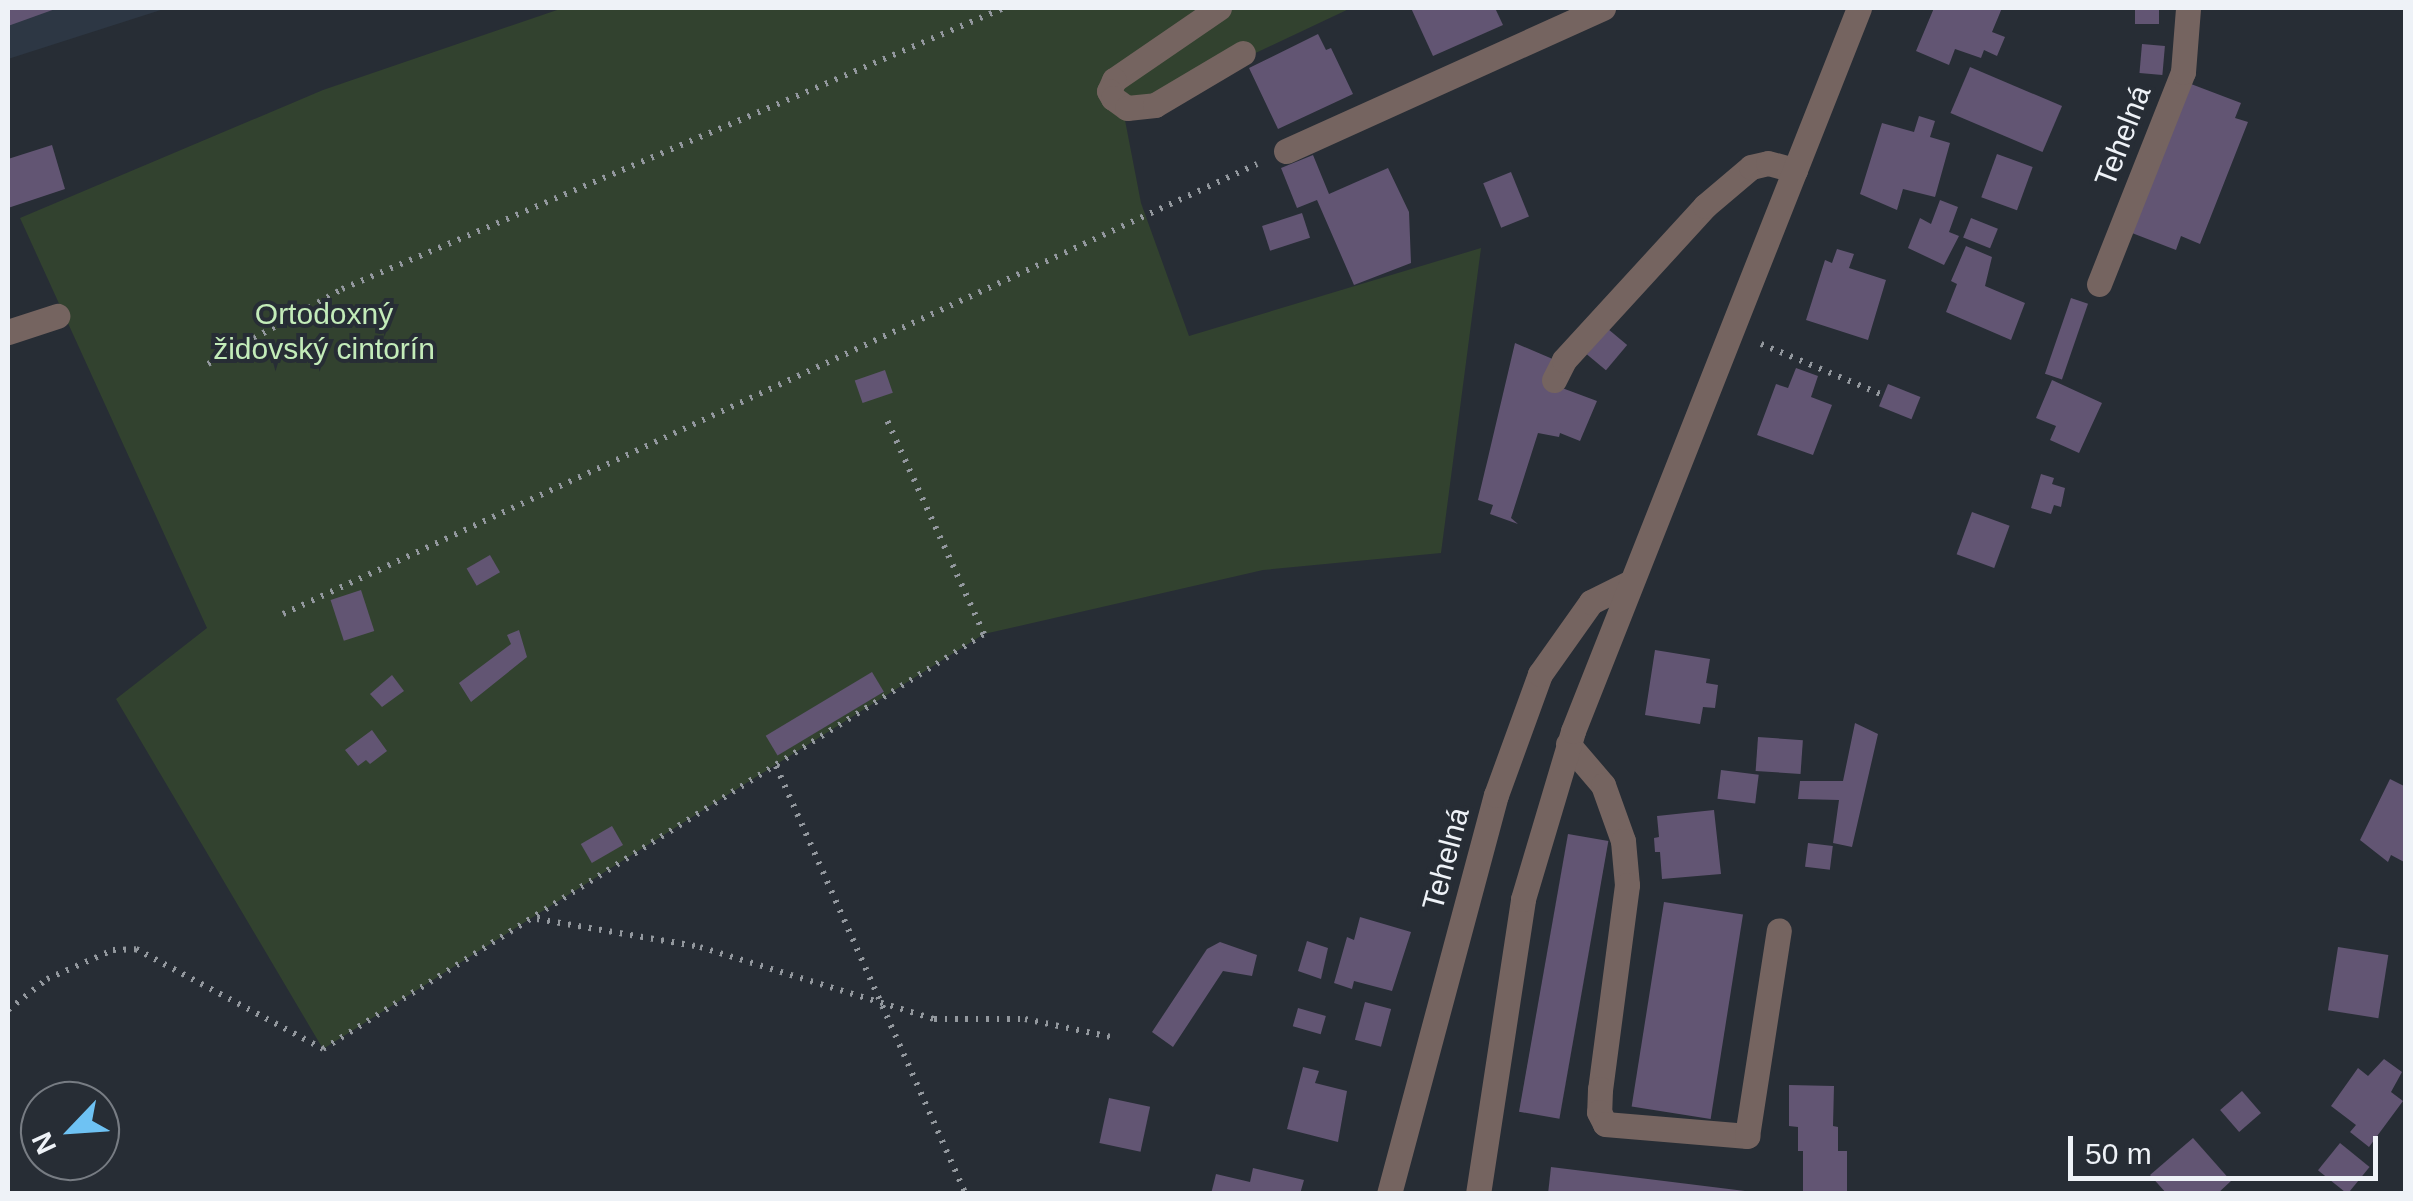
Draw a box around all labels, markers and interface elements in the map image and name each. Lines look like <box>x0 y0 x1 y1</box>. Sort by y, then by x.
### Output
street label: Tehelná <box>2087 80 2159 192</box>
park label: Ortodoxný židovský cintorín <box>213 296 435 366</box>
street label: Tehelná <box>1415 804 1477 914</box>
north arrow <box>20 1081 120 1181</box>
scale bar <box>2073 1116 2383 1178</box>
text: N <box>26 1127 62 1159</box>
text: 50 m <box>2085 1137 2152 1170</box>

